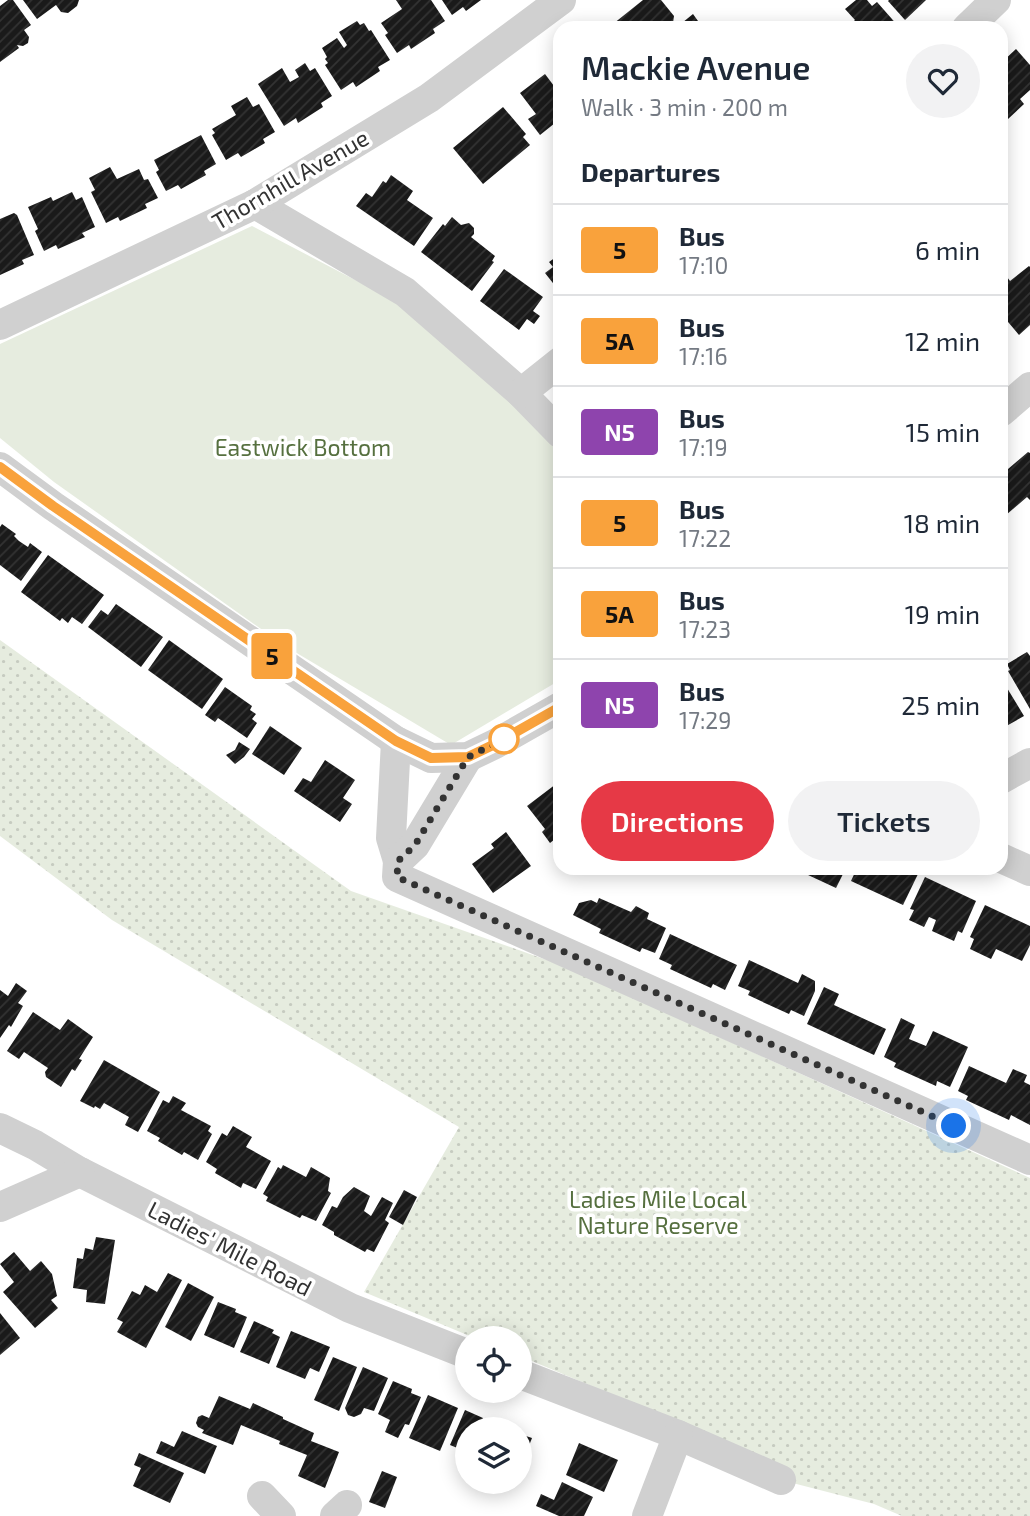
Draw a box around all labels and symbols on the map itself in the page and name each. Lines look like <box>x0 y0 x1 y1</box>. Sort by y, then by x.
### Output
street label: Thornhill Avenue <box>207 123 373 235</box>
park label: Eastwick Bottom <box>215 433 391 461</box>
line badge: 5 <box>249 633 295 679</box>
unlabelled marker <box>489 724 519 754</box>
your location <box>936 1108 971 1143</box>
park label: Ladies Mile Local Nature Reserve <box>569 1185 747 1239</box>
street label: Ladies' Mile Road <box>143 1195 317 1301</box>

